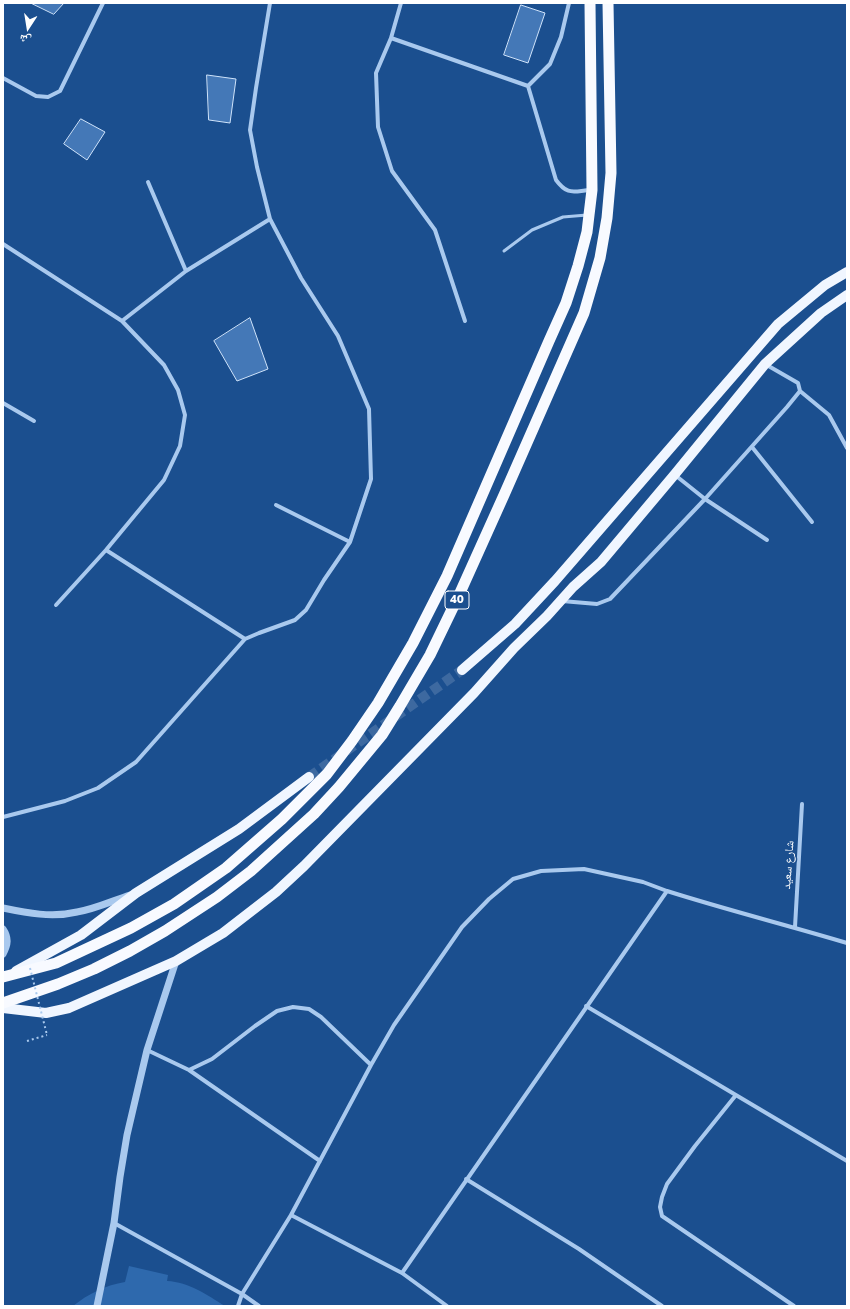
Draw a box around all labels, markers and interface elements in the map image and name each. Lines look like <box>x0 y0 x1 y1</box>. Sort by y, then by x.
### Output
north arrow <box>8 8 48 48</box>
text: ش <box>18 33 32 48</box>
road number: 40 <box>445 591 469 609</box>
street label: شارع سعيد <box>779 840 797 890</box>

